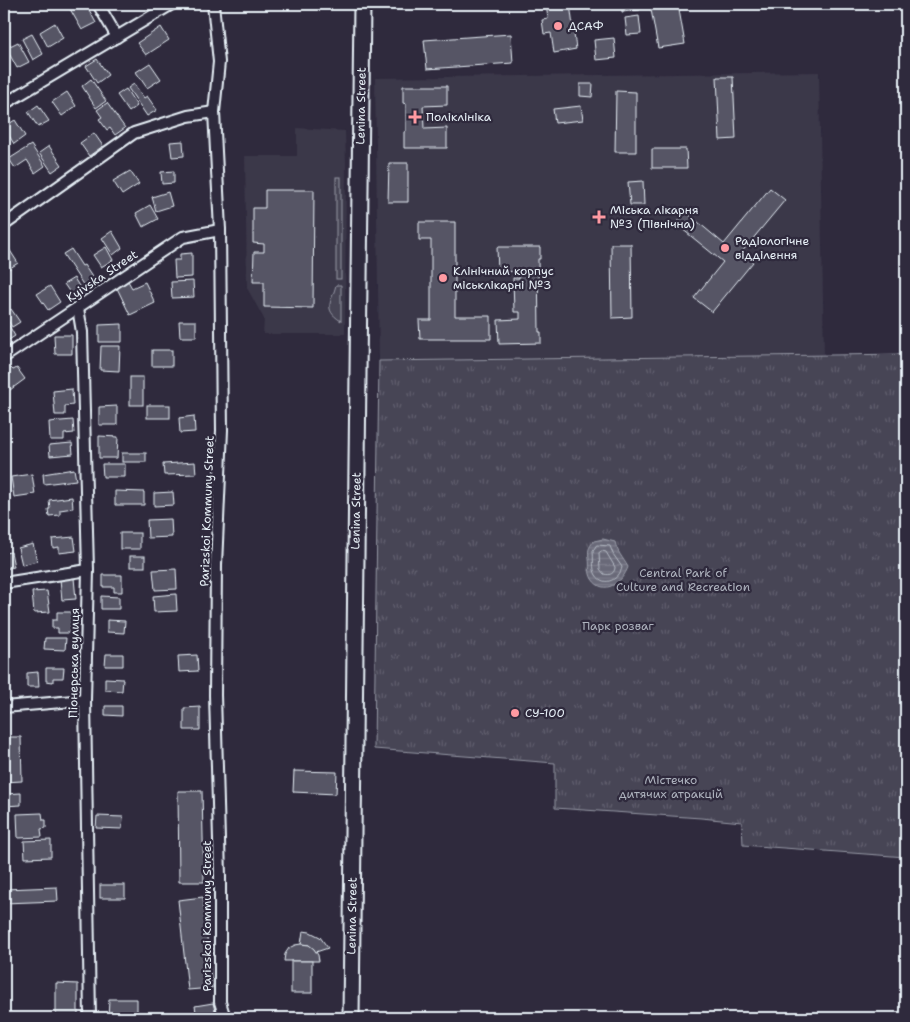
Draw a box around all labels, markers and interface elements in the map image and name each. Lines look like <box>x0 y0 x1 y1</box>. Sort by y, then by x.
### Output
place label: ДСАФ <box>568 18 604 34</box>
marker: ДСАФ <box>552 20 564 32</box>
street label: Lenina Street <box>352 67 370 145</box>
place label: Поліклініка <box>426 109 492 125</box>
marker: Поліклініка <box>408 110 422 124</box>
place label: Міська лікарня №3 (Північна) <box>610 202 699 232</box>
marker: Міська лікарня №3 (Північна) <box>592 210 606 224</box>
place label: Радіологічне відділення <box>735 233 809 263</box>
marker: Радіологічне відділення <box>719 242 731 254</box>
street label: Kyivska Street <box>63 246 141 306</box>
place label: Клінічний корпус міськлікарні №3 <box>453 263 554 293</box>
marker: Клінічний корпус міськлікарні №3 <box>437 272 449 284</box>
street label: Parizskoi Kommuny Street <box>196 435 218 587</box>
street label: Lenina Street <box>347 472 365 550</box>
park label: Central Park of Culture and Recreation <box>616 565 750 595</box>
street label: Піонерська вулиця <box>65 608 83 718</box>
park label: Парк розваг <box>582 618 654 634</box>
place label: СУ-100 <box>525 705 565 721</box>
marker: СУ-100 <box>509 707 521 719</box>
park label: Містечко дитячих атракцій <box>619 772 723 802</box>
street label: Parizskoi Kommuny Street <box>199 840 215 992</box>
street label: Lenina Street <box>343 877 361 955</box>

